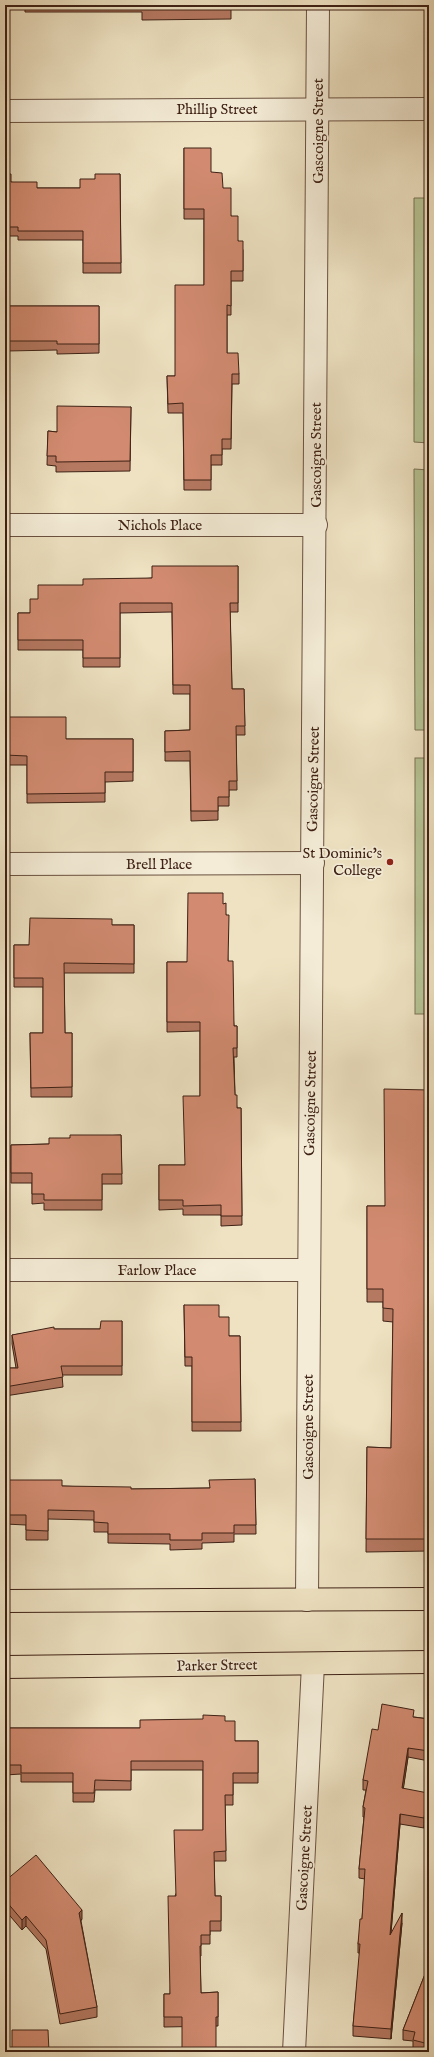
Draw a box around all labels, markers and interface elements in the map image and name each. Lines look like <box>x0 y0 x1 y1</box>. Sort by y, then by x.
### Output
street label: Gascoigne Street <box>309 78 328 184</box>
street label: Phillip Street <box>176 100 258 119</box>
street label: Gascoigne Street <box>307 402 326 508</box>
street label: Nichols Place <box>118 516 202 535</box>
street label: Gascoigne Street <box>303 726 324 832</box>
place label: St Dominic's College <box>302 844 382 880</box>
street label: Brell Place <box>126 855 192 874</box>
marker: St Dominic's College <box>385 857 395 867</box>
street label: Gascoigne Street <box>300 1050 321 1156</box>
street label: Farlow Place <box>118 1261 197 1280</box>
street label: Gascoigne Street <box>299 1374 318 1480</box>
street label: Parker Street <box>176 1655 258 1676</box>
street label: Gascoigne Street <box>292 1805 317 1911</box>

